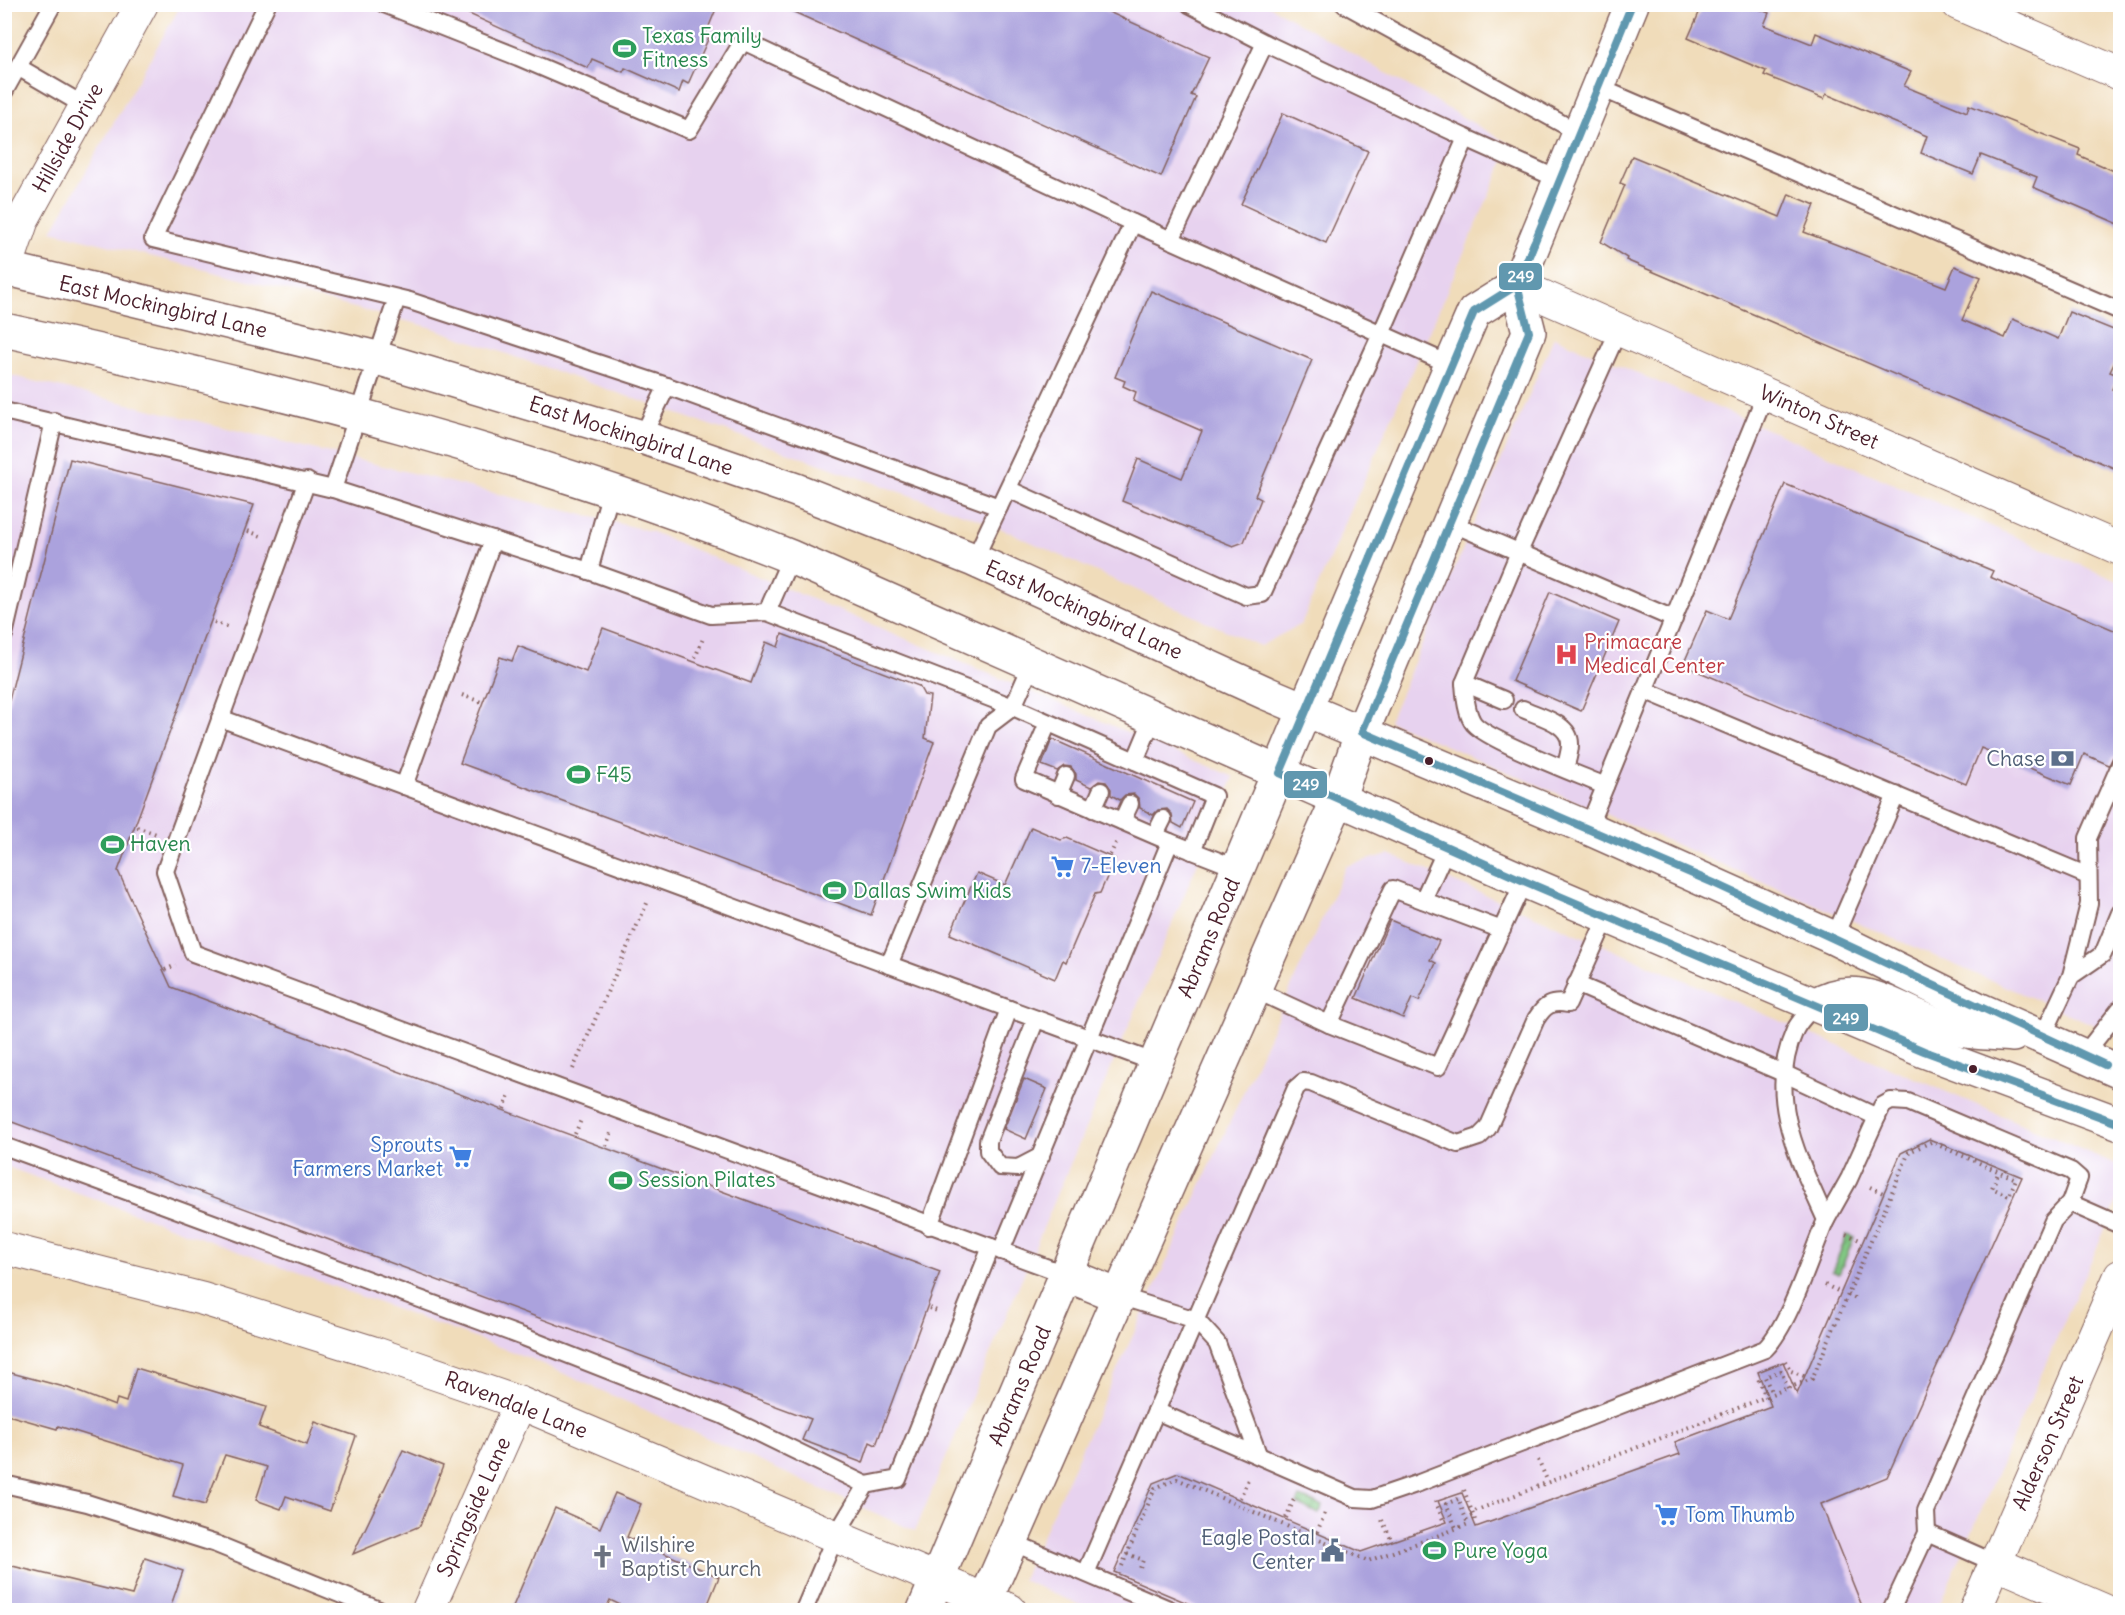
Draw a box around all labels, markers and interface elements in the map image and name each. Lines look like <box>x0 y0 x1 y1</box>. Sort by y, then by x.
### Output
place label: Texas Family Fitness <box>642 22 762 73</box>
sports icon: Texas Family Fitness <box>611 35 637 61</box>
street label: Hillside Drive <box>26 78 109 198</box>
line badge: 249 <box>1498 262 1543 291</box>
text: 249 <box>1508 266 1534 286</box>
street label: East Mockingbird Lane <box>56 269 270 344</box>
street label: Winton Street <box>1755 378 1883 455</box>
street label: East Mockingbird Lane <box>526 390 737 481</box>
street label: East Mockingbird Lane <box>981 554 1187 665</box>
place label: Primacare Medical Center <box>1584 628 1725 679</box>
hospital icon: Primacare Medical Center <box>1553 641 1579 667</box>
place label: Chase <box>1986 745 2045 772</box>
bank icon: Chase <box>2050 746 2076 772</box>
unlabelled marker <box>1423 755 1435 767</box>
place label: F45 <box>596 761 632 788</box>
sports icon: F45 <box>565 762 591 788</box>
line badge: 249 <box>1283 770 1328 799</box>
text: 249 <box>1293 774 1319 794</box>
place label: Haven <box>130 830 191 857</box>
sports icon: Haven <box>99 831 125 857</box>
place label: 7-Eleven <box>1081 852 1162 879</box>
supermarket icon: 7-Eleven <box>1050 853 1076 879</box>
street label: Abrams Road <box>1171 874 1246 1002</box>
place label: Dallas Swim Kids <box>853 877 1012 904</box>
sports icon: Dallas Swim Kids <box>822 878 848 904</box>
line badge: 249 <box>1823 1003 1869 1032</box>
text: 249 <box>1833 1008 1859 1028</box>
unlabelled marker <box>1967 1063 1979 1075</box>
place label: Sprouts Farmers Market <box>292 1131 443 1182</box>
supermarket icon: Sprouts Farmers Market <box>448 1144 474 1170</box>
place label: Session Pilates <box>638 1166 776 1193</box>
sports icon: Session Pilates <box>607 1167 633 1193</box>
street label: Abrams Road <box>982 1322 1057 1450</box>
street label: Ravendale Lane <box>441 1365 592 1444</box>
street label: Alderson Street <box>2006 1371 2089 1514</box>
street label: Springside Lane <box>431 1433 516 1581</box>
place label: Tom Thumb <box>1685 1501 1795 1528</box>
supermarket icon: Tom Thumb <box>1654 1502 1680 1528</box>
place label: Eagle Postal Center <box>1201 1524 1315 1575</box>
place label: Wilshire Baptist Church <box>621 1531 761 1582</box>
public building icon: Eagle Postal Center <box>1320 1537 1346 1563</box>
place label: Pure Yoga <box>1453 1537 1548 1564</box>
sports icon: Pure Yoga <box>1422 1538 1448 1564</box>
church icon: Wilshire Baptist Church <box>590 1544 616 1570</box>

